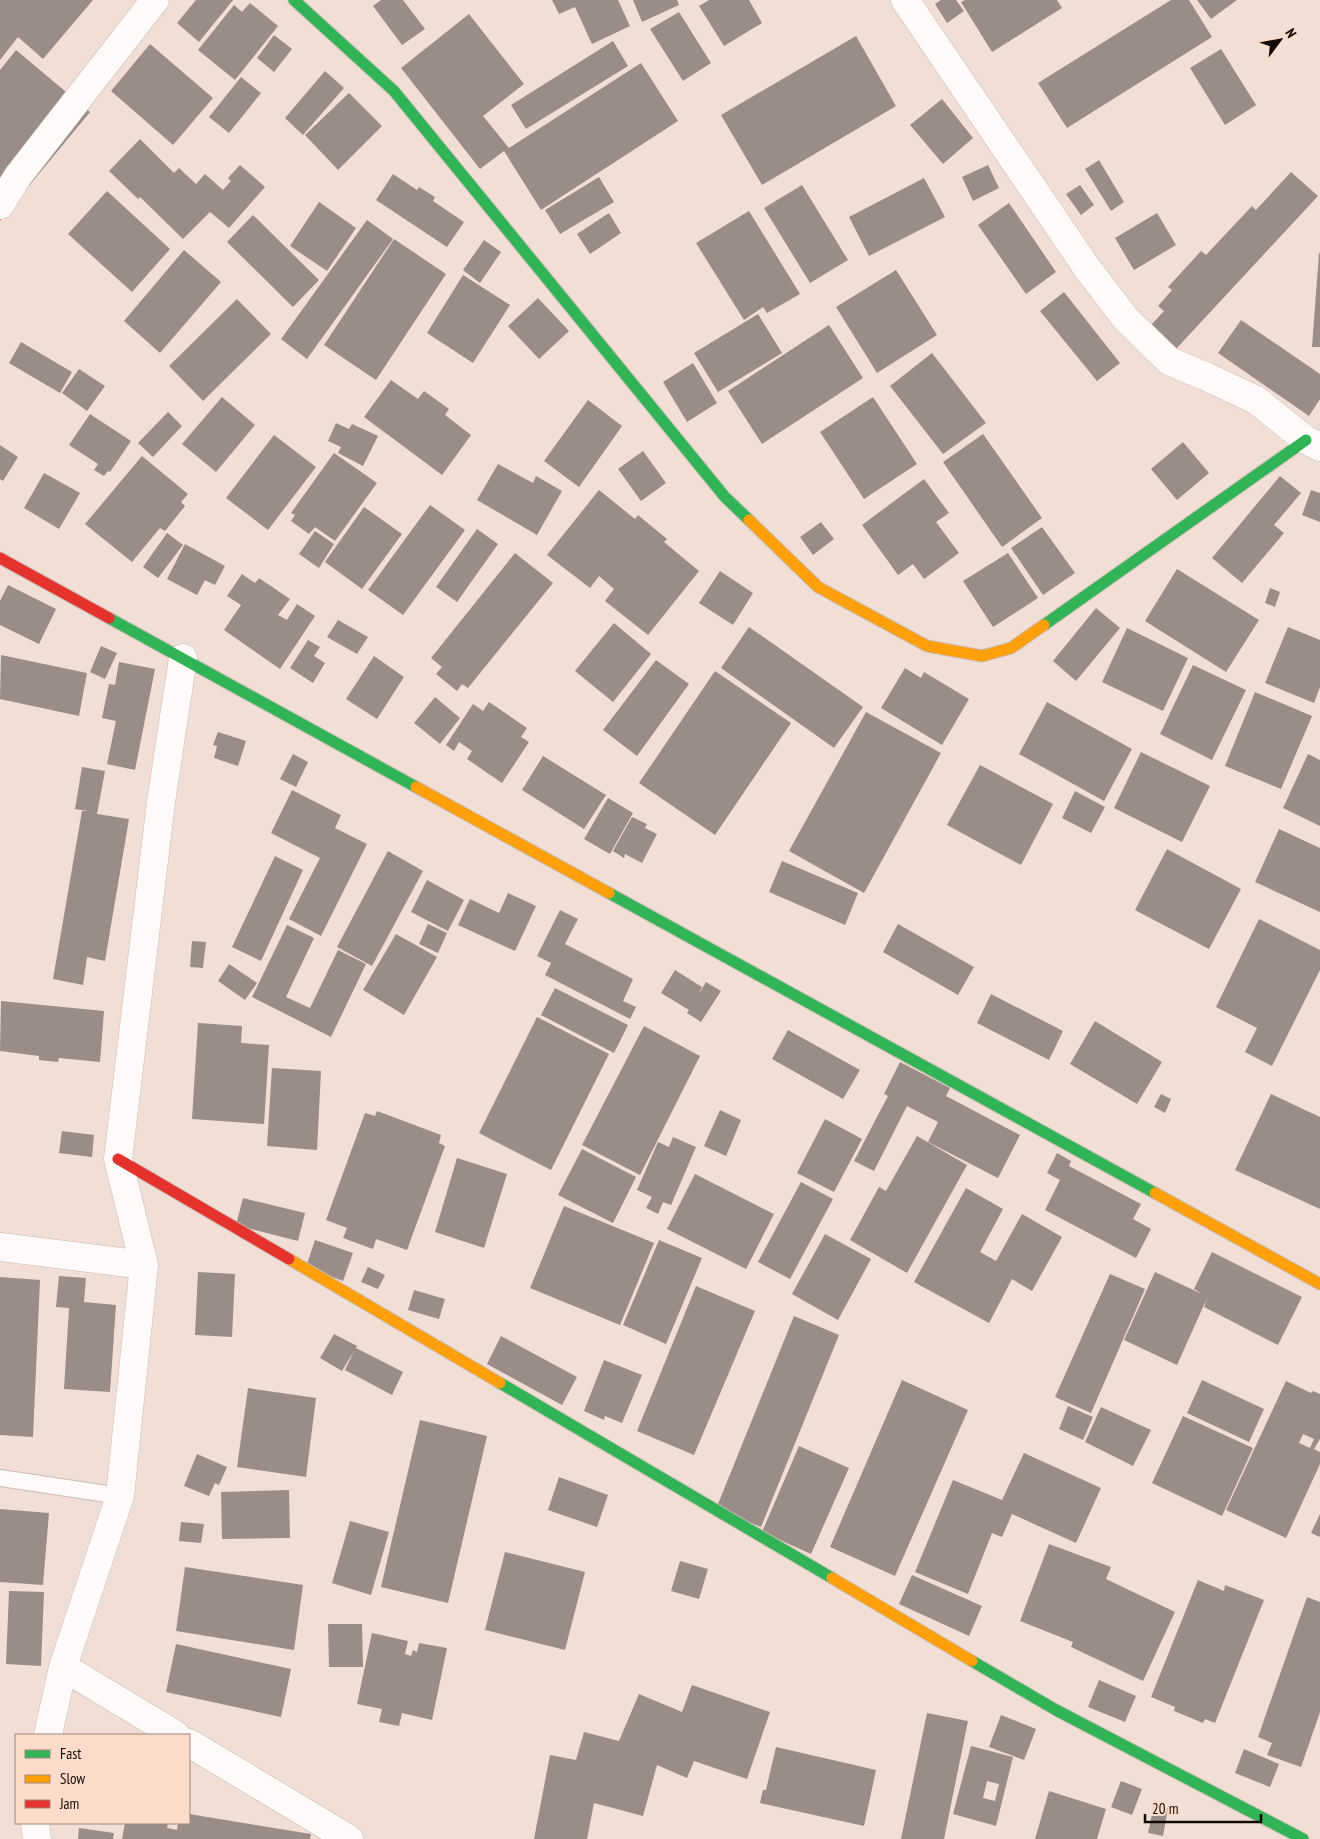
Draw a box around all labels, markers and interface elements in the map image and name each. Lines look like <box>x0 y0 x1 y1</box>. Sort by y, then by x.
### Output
north arrow <box>1255 15 1305 65</box>
text: N <box>1281 25 1301 41</box>
legend <box>15 1734 190 1824</box>
text: Fast <box>60 1744 81 1763</box>
text: Slow <box>60 1769 85 1788</box>
scale bar <box>1145 1792 1261 1824</box>
text: Jam <box>59 1794 79 1813</box>
text: 20 m <box>1152 1799 1178 1818</box>

